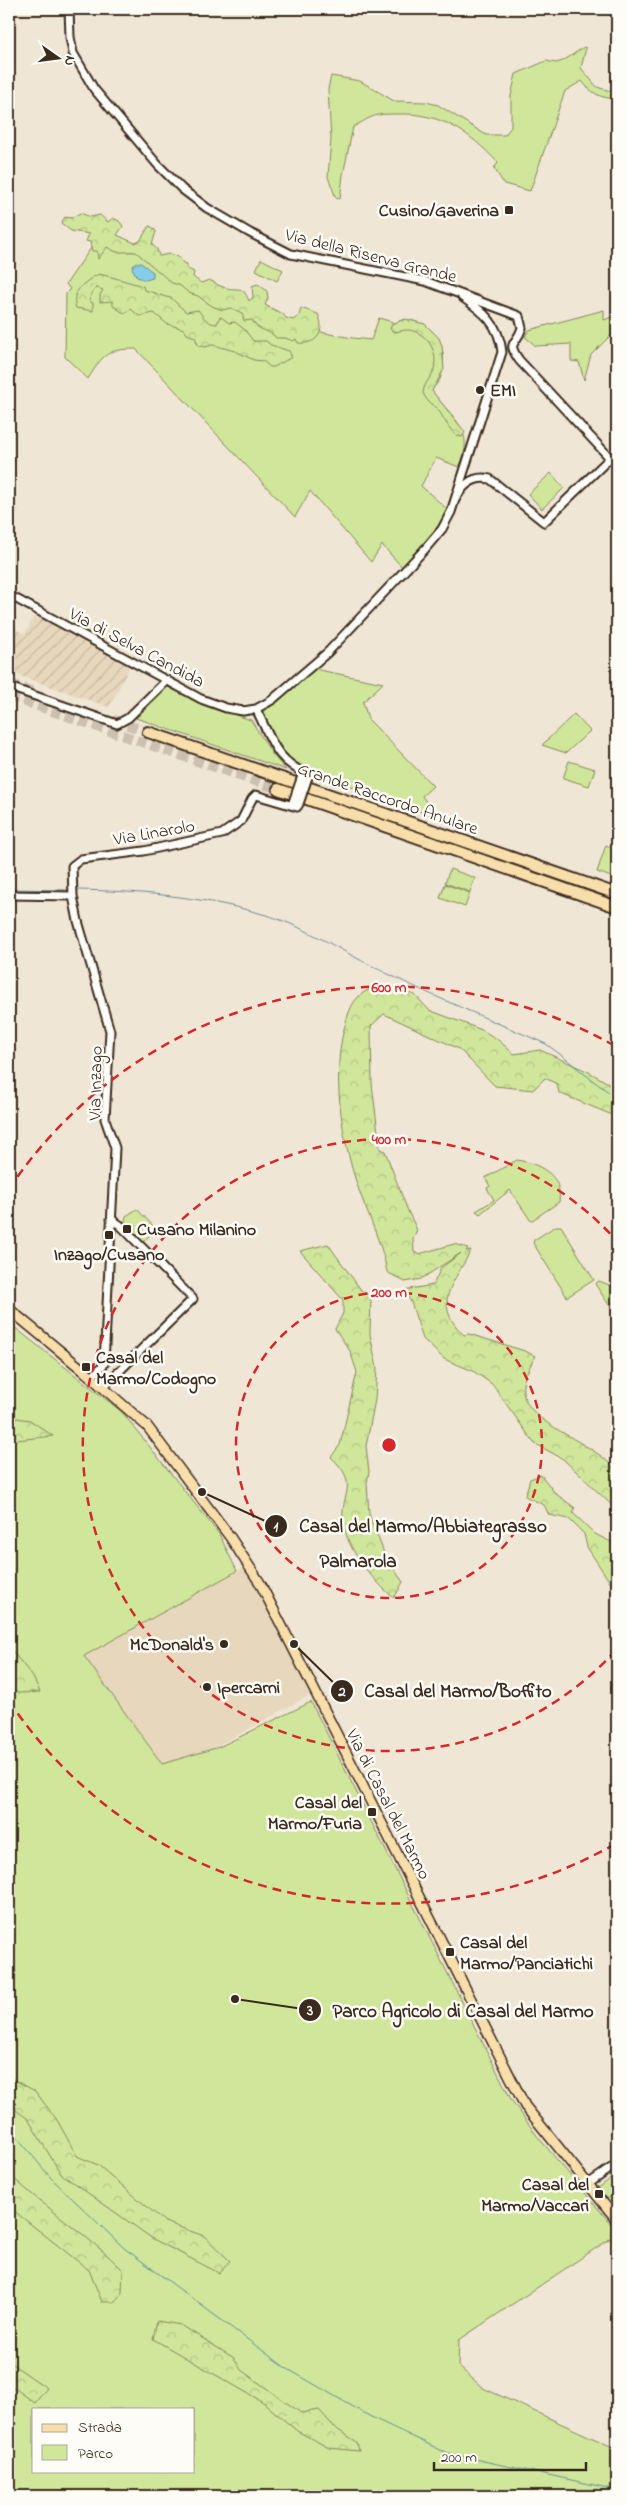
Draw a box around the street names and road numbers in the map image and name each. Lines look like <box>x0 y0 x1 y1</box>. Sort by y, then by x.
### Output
street label: Via della Riserva Grande <box>281 223 460 291</box>
street label: Via di Selva Candida <box>63 602 208 695</box>
street label: Grande Raccordo Anulare <box>294 757 482 843</box>
street label: Via Linarolo <box>111 814 197 854</box>
street label: Via Inzago <box>83 1045 112 1122</box>
street label: Via di Casal del Marmo <box>338 1724 436 1885</box>

